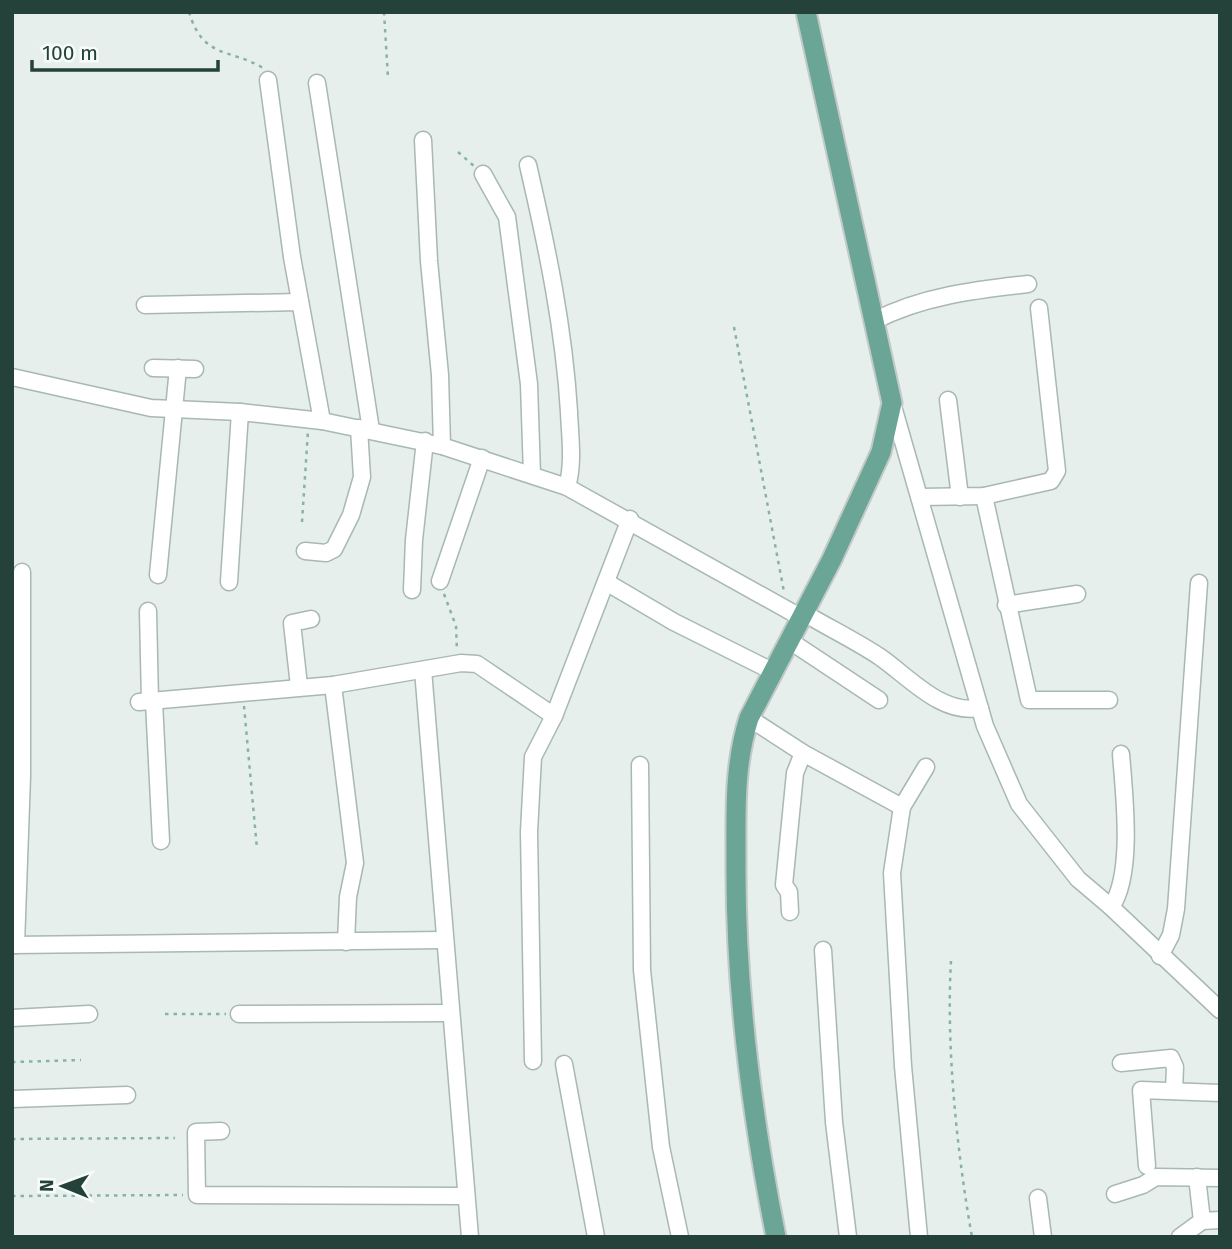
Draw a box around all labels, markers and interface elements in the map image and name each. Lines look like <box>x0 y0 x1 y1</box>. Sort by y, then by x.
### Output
scale bar <box>32 28 217 72</box>
text: 100 m <box>42 40 98 66</box>
north arrow <box>28 1151 98 1221</box>
text: N <box>35 1179 58 1192</box>

